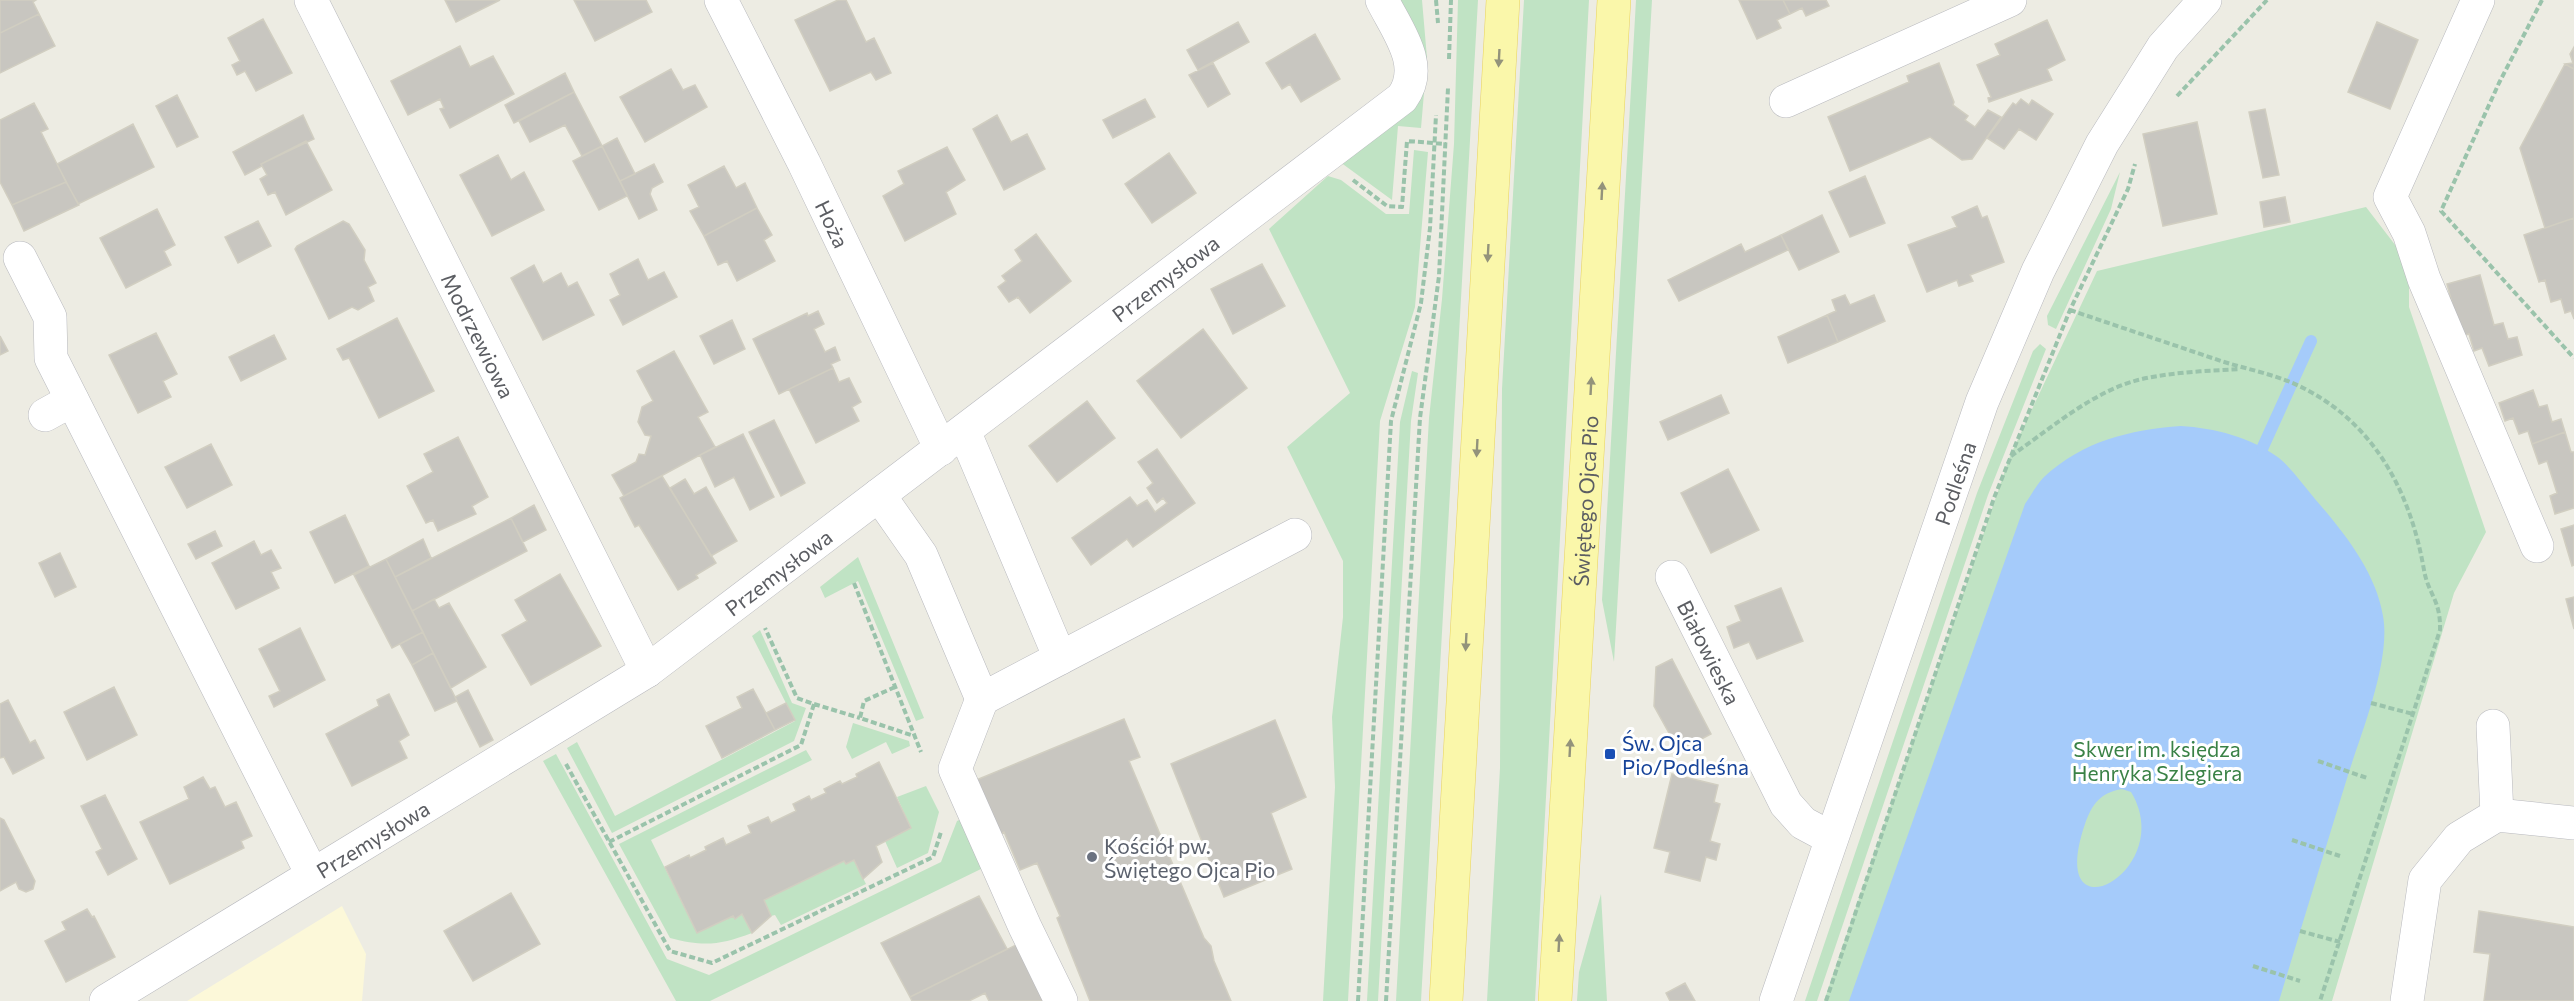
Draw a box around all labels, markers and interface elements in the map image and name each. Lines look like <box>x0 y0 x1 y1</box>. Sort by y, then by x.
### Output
one-way arrow <box>1495 49 1504 68</box>
one-way arrow <box>1598 181 1607 200</box>
street label: Hoża <box>811 196 855 251</box>
street label: Przemysłowa <box>1107 229 1223 326</box>
one-way arrow <box>1484 244 1493 263</box>
street label: Modrzewiowa <box>437 269 521 402</box>
one-way arrow <box>1586 376 1596 395</box>
street label: Świętego Ojca Pio <box>1567 415 1602 587</box>
one-way arrow <box>1473 438 1482 457</box>
street label: Podleśna <box>1928 438 1980 528</box>
street label: Przemysłowa <box>719 523 836 620</box>
street label: Białowieska <box>1673 596 1746 708</box>
one-way arrow <box>1461 633 1471 652</box>
place label: Św. Ojca Pio/Podleśna <box>1622 730 1749 779</box>
park label: Skwer im. księdza Henryka Szlegiera <box>2072 736 2242 785</box>
one-way arrow <box>1565 738 1574 757</box>
marker: Św. Ojca Pio/Podleśna <box>1603 747 1617 761</box>
street label: Przemysłowa <box>311 795 433 882</box>
place label: Kościół pw. Świętego Ojca Pio <box>1104 833 1275 882</box>
marker: Kościół pw. Świętego Ojca Pio <box>1085 850 1099 864</box>
one-way arrow <box>1554 933 1563 952</box>

